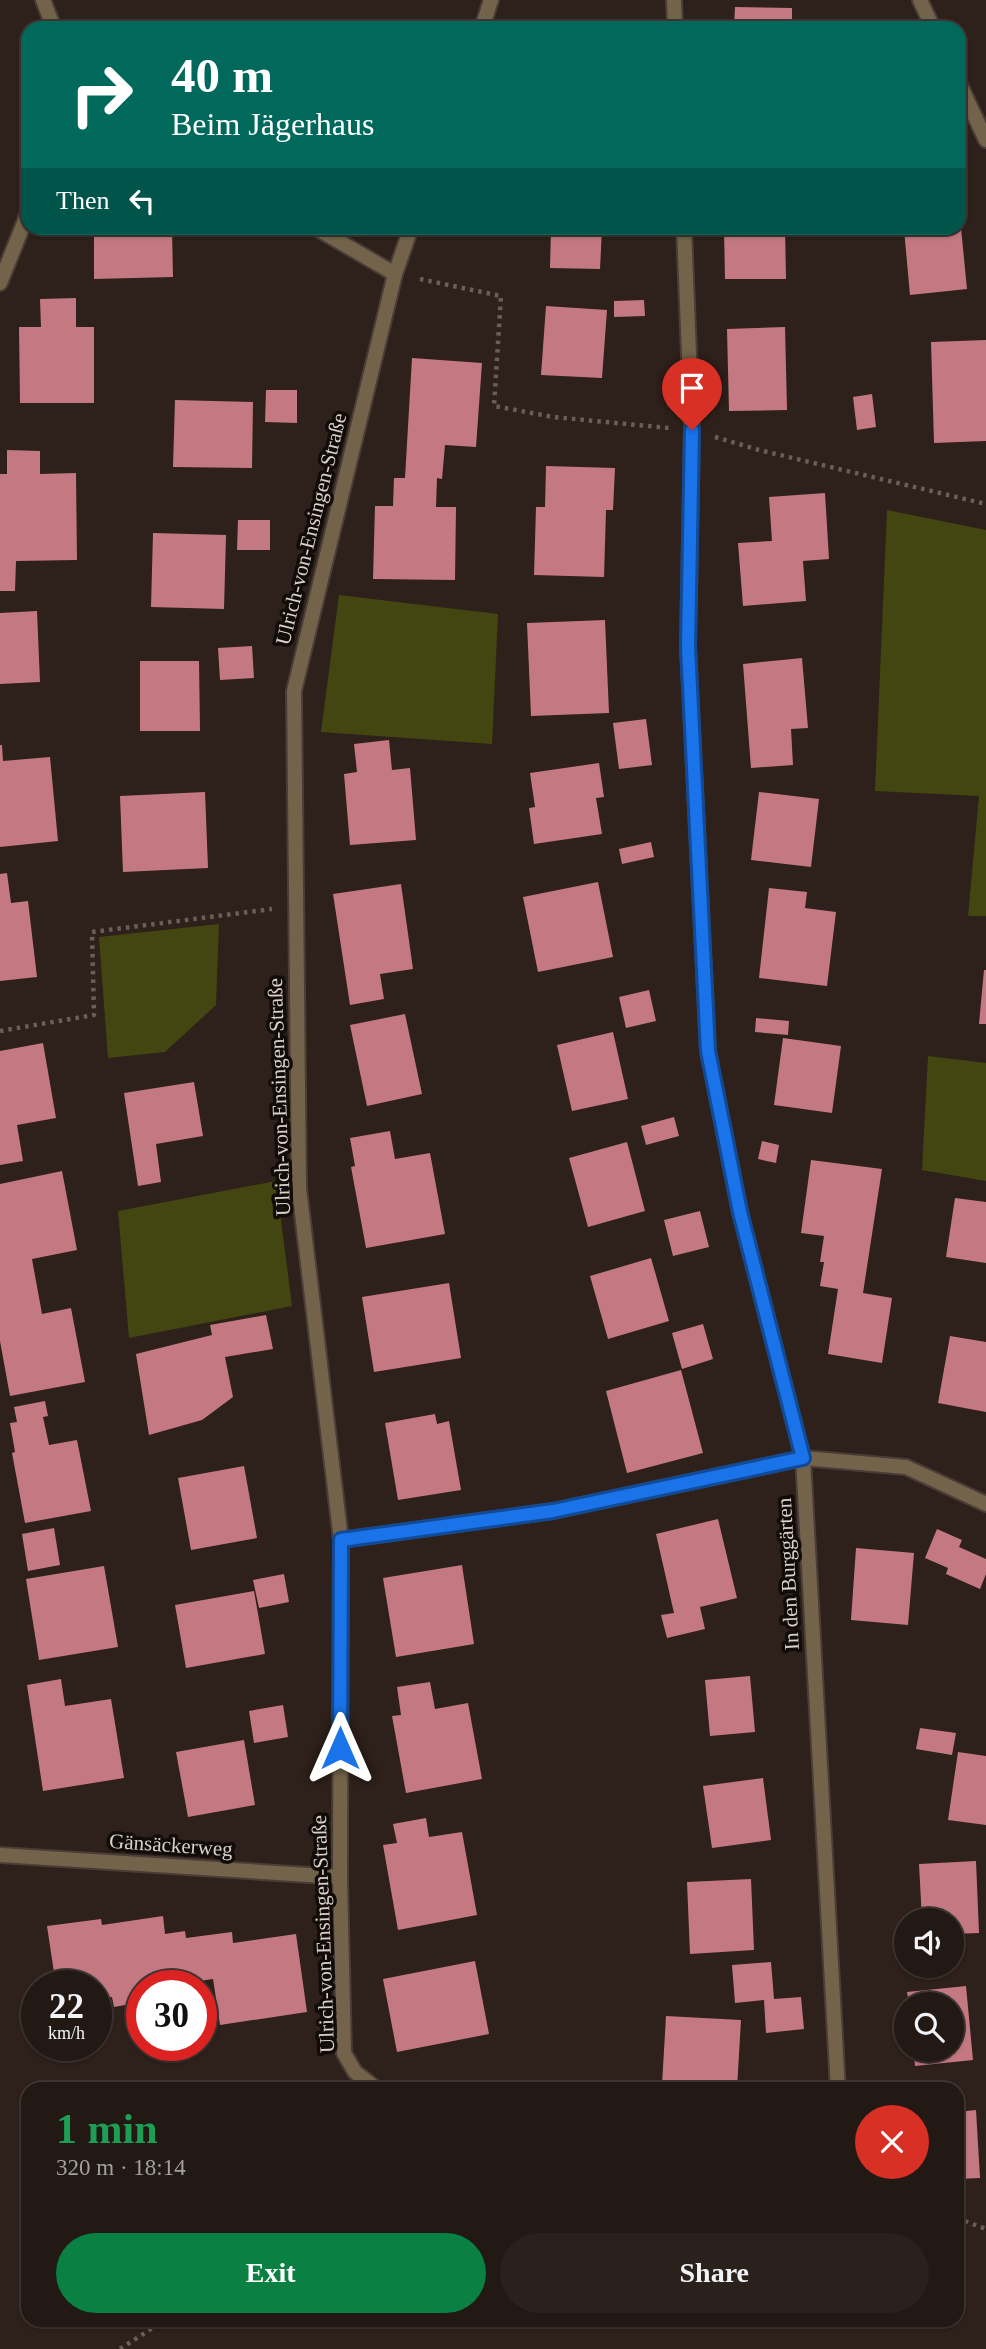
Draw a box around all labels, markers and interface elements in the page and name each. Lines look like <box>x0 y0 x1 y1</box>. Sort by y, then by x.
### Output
text: 40 m <box>171 48 273 103</box>
icon: right <box>56 49 147 140</box>
text: Beim Jägerhaus <box>171 106 375 142</box>
icon: left <box>123 182 161 220</box>
text: Then <box>56 186 109 215</box>
pin <box>662 358 722 430</box>
icon: arrive <box>673 369 711 407</box>
street label: Ulrich-von-Ensingen-Straße <box>271 411 351 647</box>
street label: Ulrich-von-Ensingen-Straße <box>263 978 295 1216</box>
street label: In den Burggärten <box>772 1497 804 1651</box>
position arrow <box>303 1711 377 1785</box>
street label: Ulrich-von-Ensingen-Straße <box>307 1815 339 2053</box>
street label: Gänsäckerweg <box>109 1829 234 1861</box>
map controls <box>894 1908 964 2062</box>
button: sound <box>894 1908 964 1978</box>
speed limit sign: 30 <box>126 1970 217 2061</box>
text: 22 <box>49 1987 84 2026</box>
button: search <box>894 1992 964 2062</box>
text: km/h <box>48 2023 85 2043</box>
button: close <box>855 2105 929 2179</box>
text: 1 min <box>56 2106 158 2152</box>
text: 320 m · 18:14 <box>56 2155 186 2180</box>
button: Exit <box>56 2233 486 2313</box>
button: Share <box>500 2233 929 2313</box>

